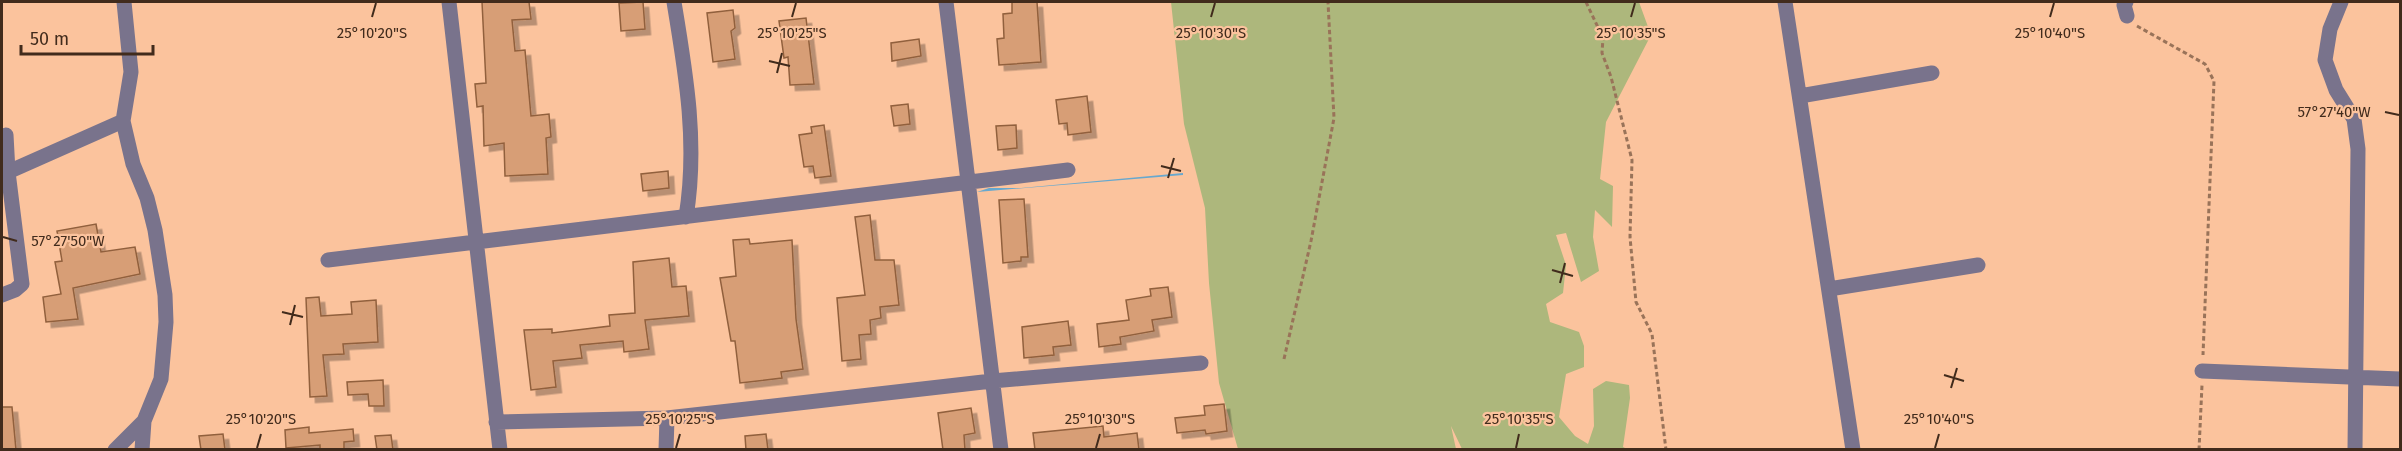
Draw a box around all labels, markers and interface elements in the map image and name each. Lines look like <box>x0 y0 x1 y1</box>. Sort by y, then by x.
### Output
scale bar <box>21 18 153 56</box>
text: 25°10'20"S <box>337 24 407 42</box>
text: 25°10'25"S <box>757 24 827 42</box>
text: 25°10'30"S <box>1176 24 1246 42</box>
text: 25°10'35"S <box>1596 24 1666 42</box>
text: 25°10'40"S <box>2015 24 2085 42</box>
text: 50 m <box>30 28 69 50</box>
text: 57°27'40"W <box>2297 103 2371 121</box>
text: 57°27'50"W <box>31 232 105 250</box>
text: 25°10'20"S <box>226 410 296 428</box>
text: 25°10'25"S <box>645 410 715 428</box>
text: 25°10'30"S <box>1065 410 1135 428</box>
text: 25°10'35"S <box>1484 410 1554 428</box>
text: 25°10'40"S <box>1904 410 1974 428</box>

